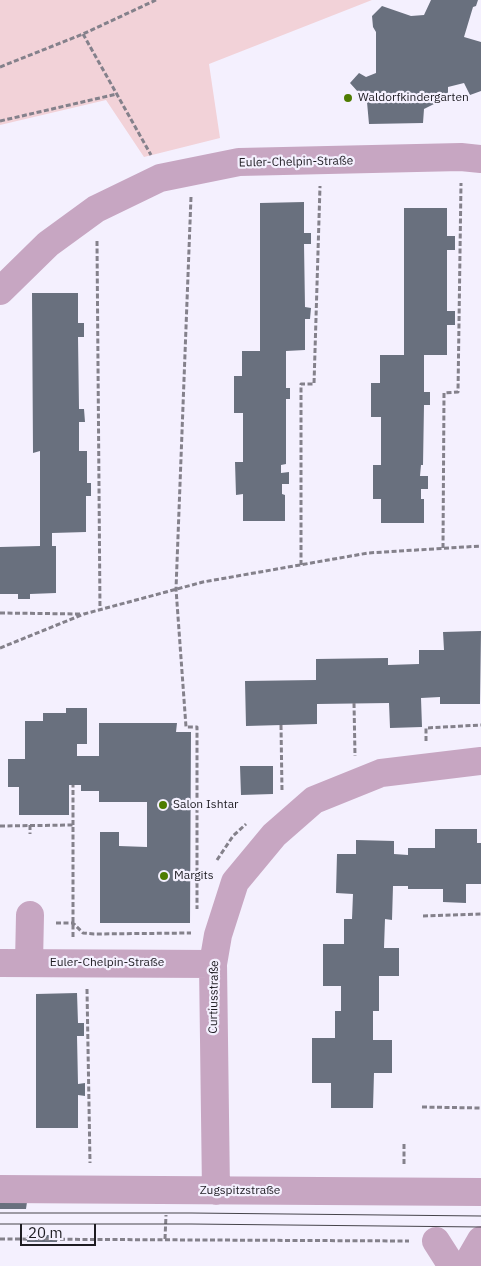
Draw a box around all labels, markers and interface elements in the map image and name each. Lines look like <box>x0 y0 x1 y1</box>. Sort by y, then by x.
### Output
place label: Waldorfkindergarten <box>358 91 469 105</box>
marker: Waldorfkindergarten <box>342 92 354 104</box>
street label: Euler-Chelpin-Straße <box>239 154 353 170</box>
place label: Salon Ishtar <box>173 798 238 812</box>
marker: Salon Ishtar <box>157 799 169 811</box>
place label: Margits <box>174 869 214 883</box>
marker: Margits <box>158 870 170 882</box>
street label: Euler-Chelpin-Straße <box>50 956 164 970</box>
street label: Curtiusstraße <box>206 960 222 1034</box>
street label: Zugspitzstraße <box>200 1184 280 1198</box>
scale bar <box>22 1214 99 1246</box>
text: 20 m <box>28 1223 63 1242</box>

